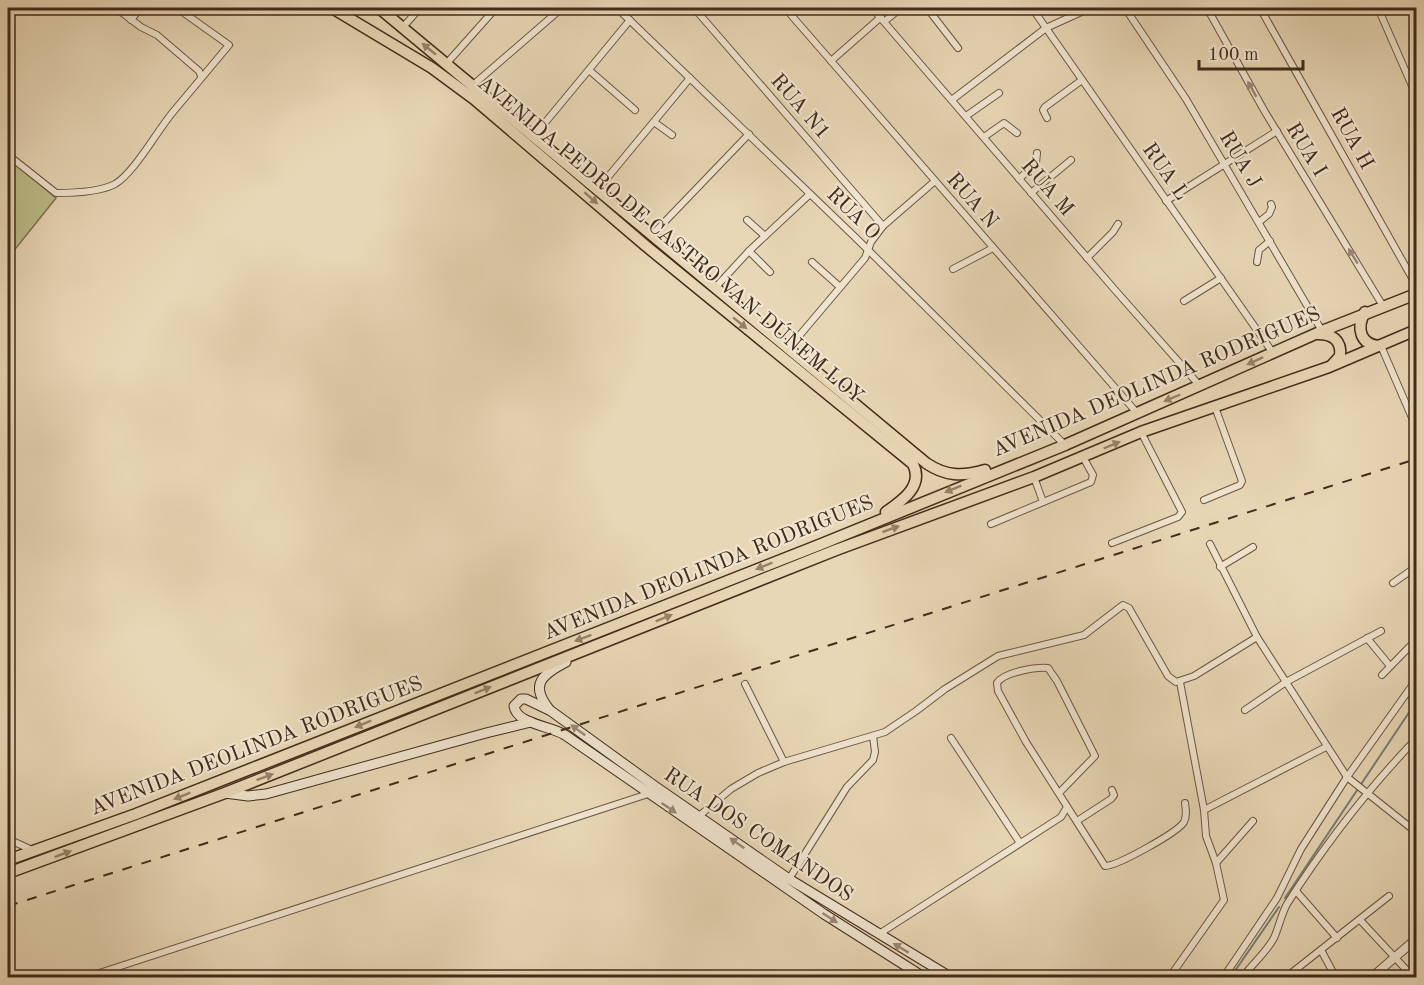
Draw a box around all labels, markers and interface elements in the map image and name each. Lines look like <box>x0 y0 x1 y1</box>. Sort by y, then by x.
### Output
scale bar <box>1199 33 1302 71</box>
one-way arrow <box>422 43 437 56</box>
text: 100 m <box>1208 46 1259 64</box>
street label: AVENIDA PEDRO DE CASTRO VAN-DÚNEM LOY <box>473 69 870 408</box>
street label: RUA N1 <box>766 70 834 144</box>
one-way arrow <box>1247 80 1257 97</box>
street label: RUA H <box>1326 104 1377 173</box>
street label: RUA I <box>1282 119 1330 180</box>
street label: RUA J <box>1215 128 1265 192</box>
street label: RUA L <box>1138 139 1192 204</box>
street label: RUA M <box>1017 155 1077 221</box>
street label: RUA N <box>942 169 1002 233</box>
street label: RUA O <box>822 184 884 244</box>
one-way arrow <box>583 191 598 204</box>
one-way arrow <box>1347 248 1358 264</box>
street label: AVENIDA DEOLINDA RODRIGUES <box>989 304 1324 461</box>
one-way arrow <box>732 316 747 329</box>
one-way arrow <box>1246 357 1263 366</box>
one-way arrow <box>1162 393 1180 403</box>
one-way arrow <box>1104 440 1121 449</box>
one-way arrow <box>943 484 961 494</box>
street label: AVENIDA DEOLINDA RODRIGUES <box>540 492 877 644</box>
one-way arrow <box>882 524 900 534</box>
one-way arrow <box>755 562 773 572</box>
one-way arrow <box>656 613 674 623</box>
one-way arrow <box>574 634 592 644</box>
street label: AVENIDA DEOLINDA RODRIGUES <box>87 673 426 820</box>
one-way arrow <box>474 685 492 694</box>
one-way arrow <box>354 720 372 729</box>
one-way arrow <box>570 725 585 737</box>
street label: RUA DOS COMANDOS <box>660 764 857 906</box>
one-way arrow <box>256 772 274 782</box>
one-way arrow <box>173 792 191 801</box>
one-way arrow <box>661 802 677 814</box>
one-way arrow <box>729 838 745 849</box>
one-way arrow <box>54 848 72 858</box>
one-way arrow <box>822 912 839 923</box>
one-way arrow <box>893 942 909 953</box>

